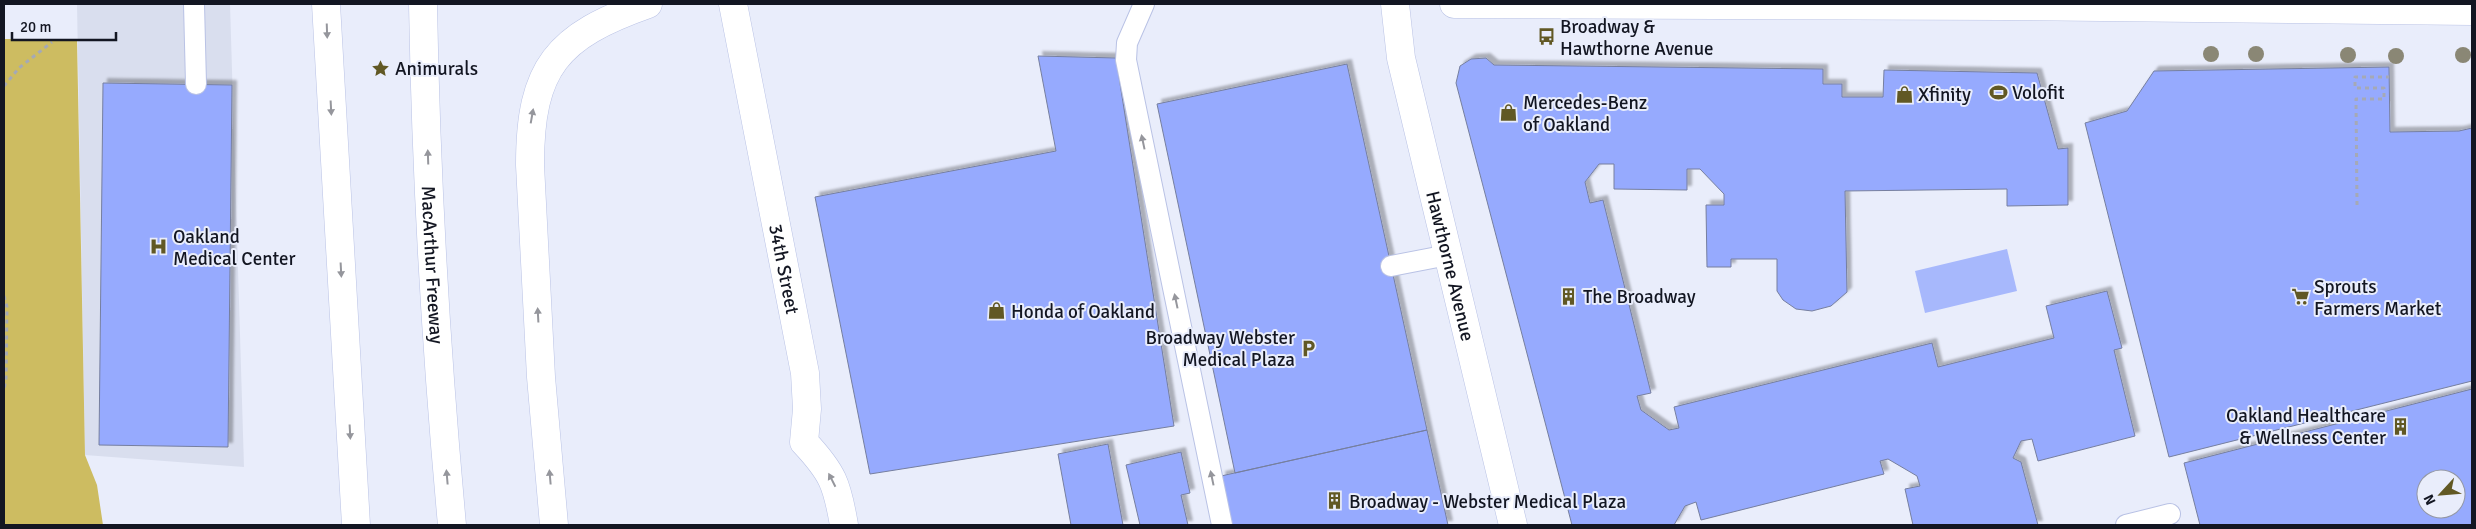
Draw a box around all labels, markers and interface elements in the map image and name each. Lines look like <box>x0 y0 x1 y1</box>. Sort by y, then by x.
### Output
scale bar <box>12 10 116 42</box>
place label: Broadway & Hawthorne Avenue <box>1560 15 1714 61</box>
text: 20 m <box>20 18 51 36</box>
one-way arrow <box>324 24 332 40</box>
bus stop icon: Broadway & Hawthorne Avenue <box>1536 27 1556 47</box>
place label: Animurals <box>395 57 478 81</box>
place icon: Animurals <box>371 58 391 78</box>
place label: Volofit <box>2012 81 2065 105</box>
sports icon: Volofit <box>1988 82 2008 102</box>
place label: Xfinity <box>1918 83 1971 107</box>
shop icon: Xfinity <box>1894 84 1914 104</box>
place label: Mercedes-Benz of Oakland <box>1523 91 1647 137</box>
one-way arrow <box>328 100 336 116</box>
shop icon: Mercedes-Benz of Oakland <box>1499 103 1519 123</box>
one-way arrow <box>529 108 537 124</box>
one-way arrow <box>1139 135 1147 150</box>
one-way arrow <box>423 149 431 165</box>
street label: MacArthur Freeway <box>416 185 448 345</box>
street label: Hawthorne Avenue <box>1420 188 1479 344</box>
street label: 34th Street <box>763 222 804 317</box>
place label: Oakland Medical Center <box>173 225 296 271</box>
hospital icon: Oakland Medical Center <box>149 237 169 257</box>
one-way arrow <box>337 262 345 278</box>
place label: Sprouts Farmers Market <box>2314 275 2442 321</box>
place label: The Broadway <box>1583 285 1696 309</box>
building icon: The Broadway <box>1559 286 1579 306</box>
supermarket icon: Sprouts Farmers Market <box>2290 287 2310 307</box>
one-way arrow <box>1172 294 1180 309</box>
place label: Honda of Oakland <box>1011 300 1155 324</box>
shop icon: Honda of Oakland <box>987 301 1007 321</box>
one-way arrow <box>533 306 541 322</box>
place label: Broadway Webster Medical Plaza <box>1145 326 1295 372</box>
parking icon: Broadway Webster Medical Plaza <box>1299 338 1319 358</box>
place label: Oakland Healthcare & Wellness Center <box>2226 404 2386 450</box>
building icon: Oakland Healthcare & Wellness Center <box>2390 416 2410 436</box>
one-way arrow <box>347 425 355 441</box>
one-way arrow <box>443 468 451 484</box>
one-way arrow <box>546 468 554 484</box>
one-way arrow <box>1208 469 1216 485</box>
north arrow <box>2416 469 2466 519</box>
one-way arrow <box>828 472 836 487</box>
place label: Broadway - Webster Medical Plaza <box>1349 490 1626 514</box>
building icon: Broadway - Webster Medical Plaza <box>1325 491 1345 511</box>
text: N <box>2420 491 2440 508</box>

